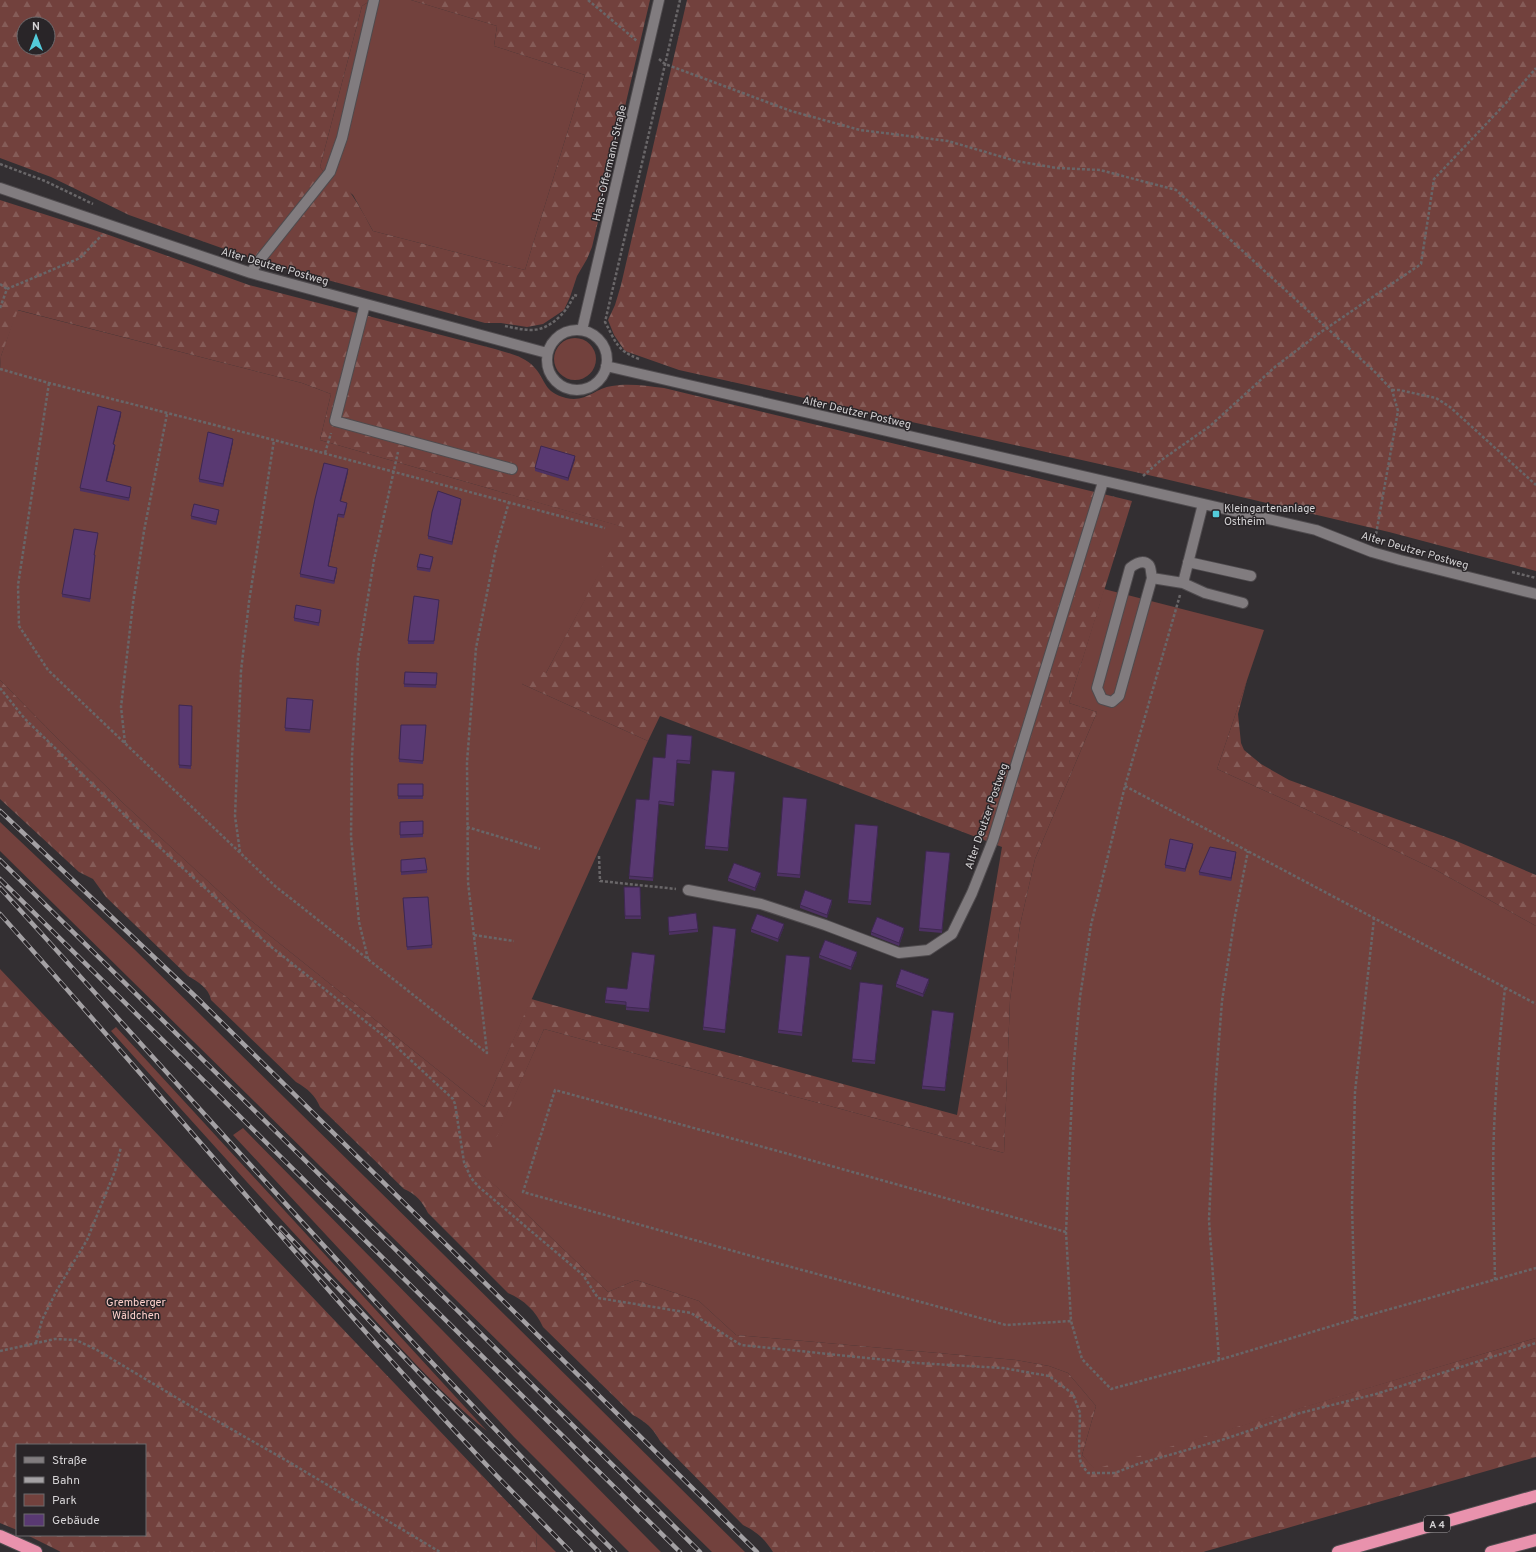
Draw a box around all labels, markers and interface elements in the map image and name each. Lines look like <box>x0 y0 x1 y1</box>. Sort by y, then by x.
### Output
north arrow <box>16 16 56 56</box>
text: N <box>32 20 40 34</box>
street label: Hans-Offermann-Straße <box>590 104 630 223</box>
street label: Alter Deutzer Postweg <box>219 245 330 289</box>
street label: Alter Deutzer Postweg <box>801 394 913 432</box>
place label: Kleingartenanlage Ostheim <box>1224 502 1315 529</box>
marker: Kleingartenanlage Ostheim <box>1211 509 1221 519</box>
street label: Alter Deutzer Postweg <box>1359 529 1470 573</box>
street label: Alter Deutzer Postweg <box>962 761 1012 871</box>
park label: Gremberger Wäldchen <box>106 1296 167 1323</box>
legend <box>16 1444 146 1536</box>
text: Straße <box>52 1453 87 1469</box>
text: Bahn <box>52 1473 80 1489</box>
text: Park <box>52 1493 77 1509</box>
text: Gebäude <box>52 1513 100 1529</box>
road number: A 4 <box>1424 1516 1450 1532</box>

